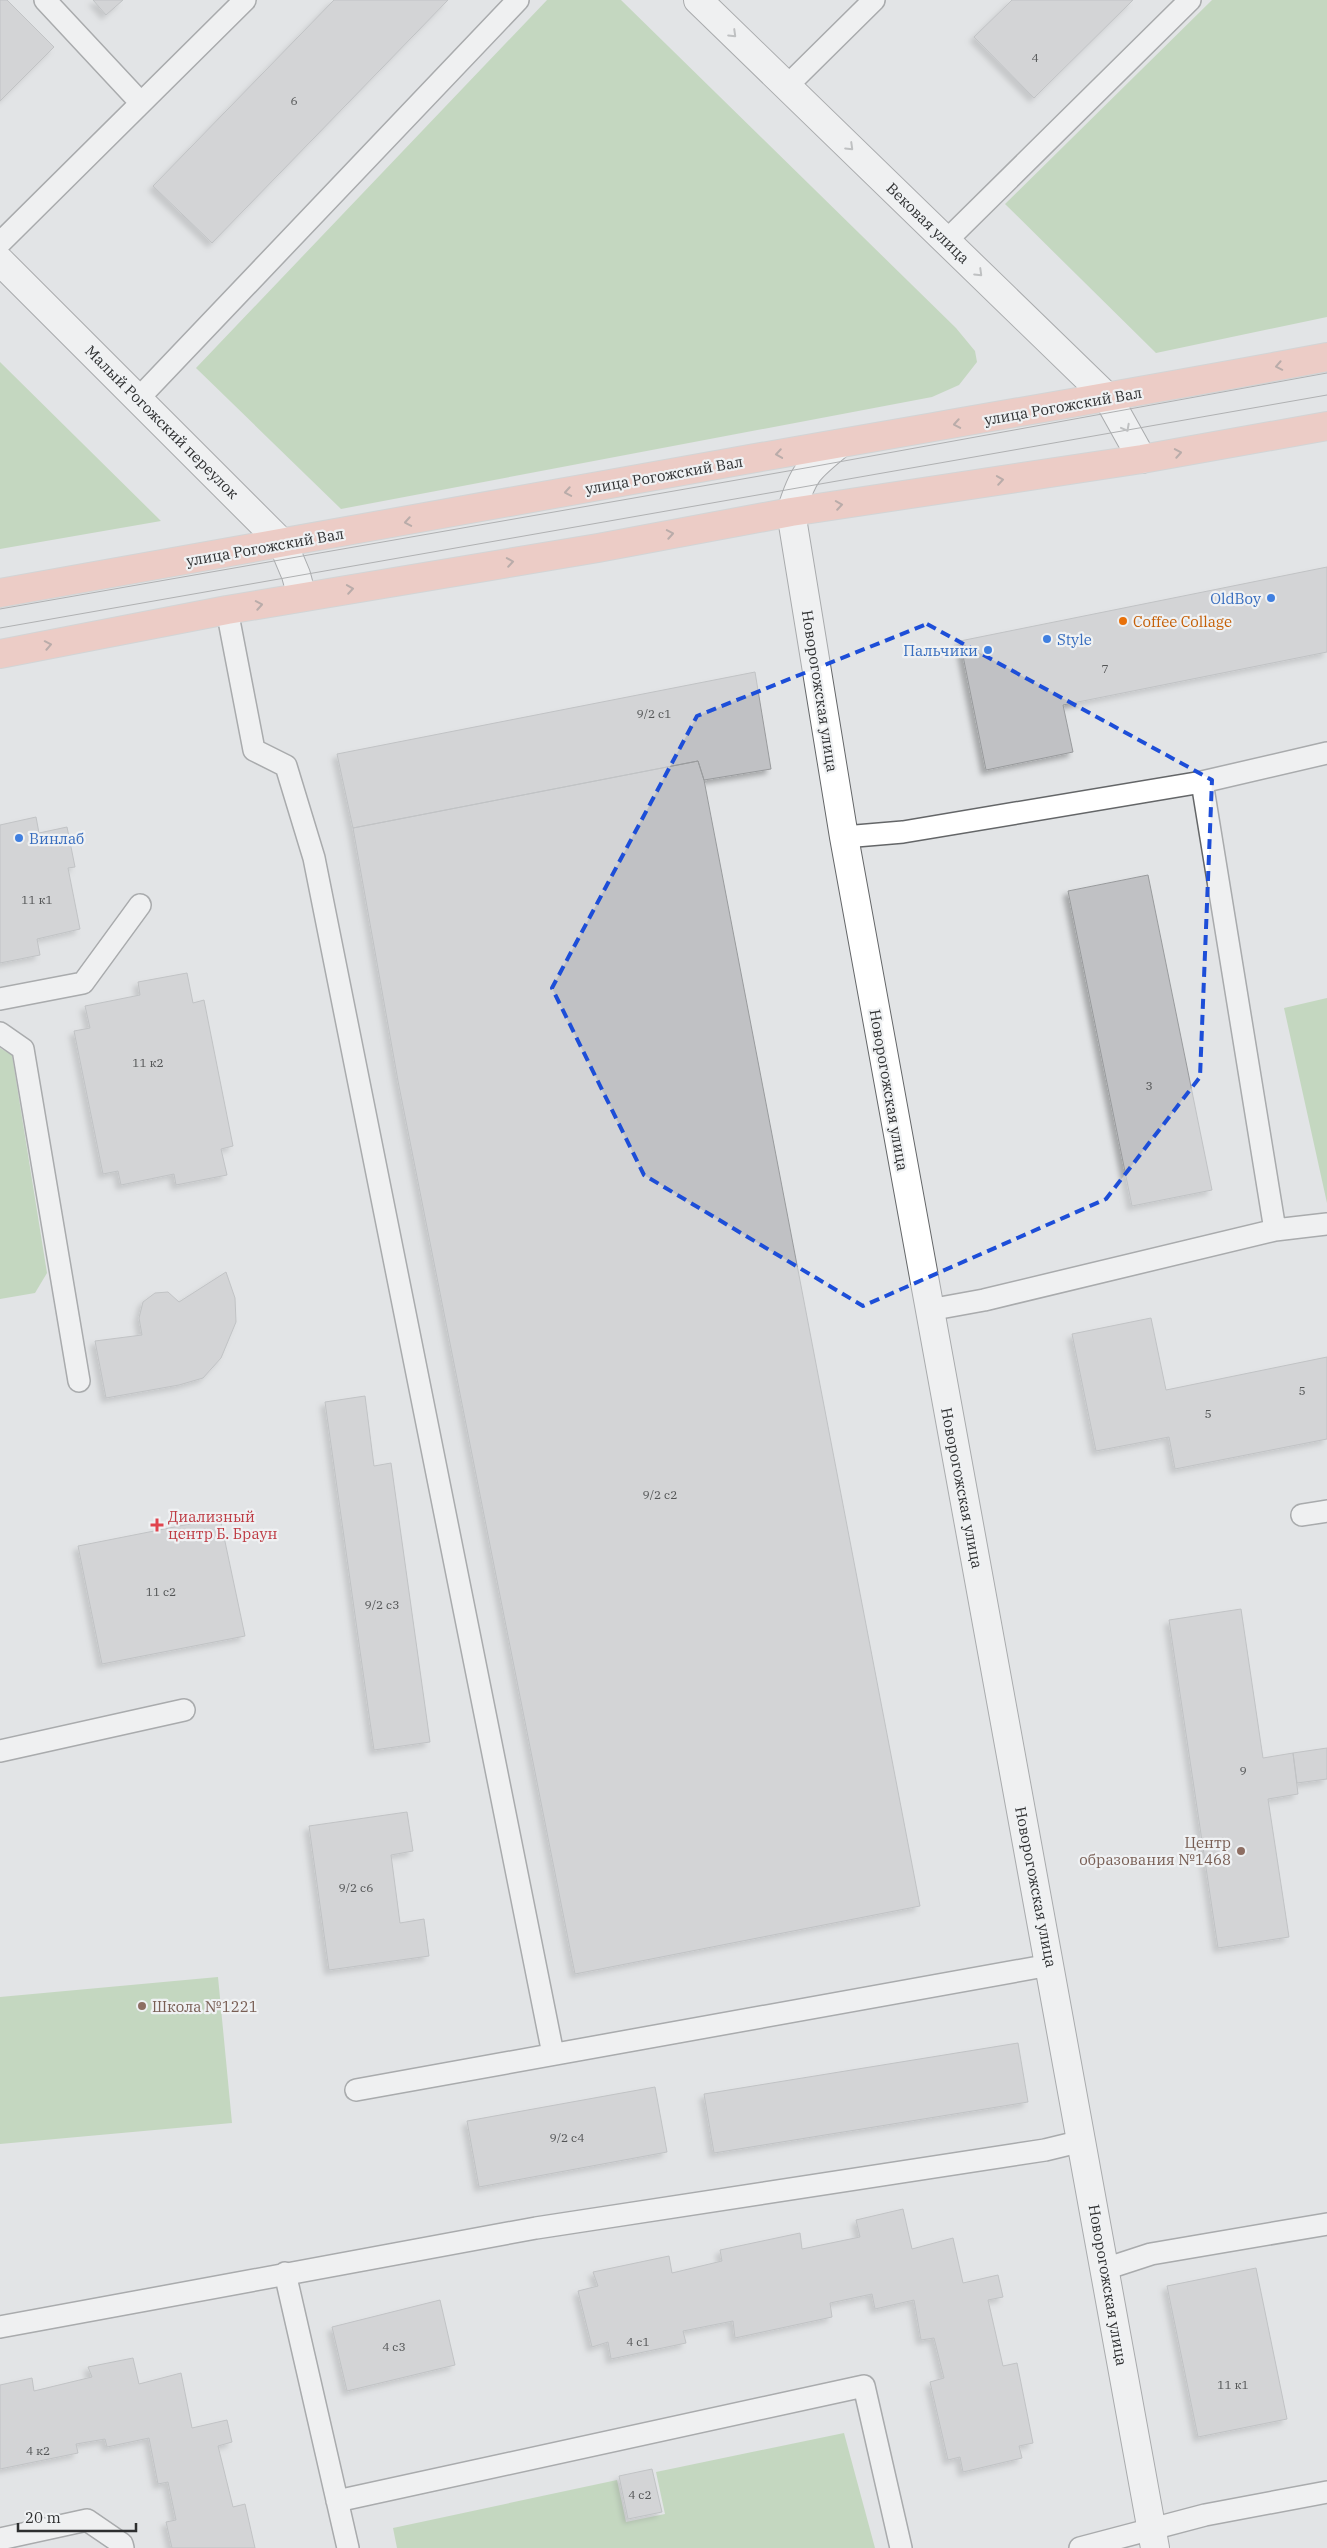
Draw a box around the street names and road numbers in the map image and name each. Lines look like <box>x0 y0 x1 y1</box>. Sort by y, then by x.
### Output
street label: Вековая улица <box>882 179 974 267</box>
street label: Малый Рогожский переулок <box>81 341 243 503</box>
street label: улица Рогожский Вал <box>983 383 1143 429</box>
street label: улица Рогожский Вал <box>584 452 744 498</box>
street label: улица Рогожский Вал <box>185 524 345 570</box>
street label: Новорогожская улица <box>798 609 842 773</box>
street label: Новорогожская улица <box>865 1008 913 1172</box>
street label: Новорогожская улица <box>937 1406 987 1570</box>
street label: Новорогожская улица <box>1011 1805 1061 1969</box>
street label: Новорогожская улица <box>1084 2203 1132 2367</box>

